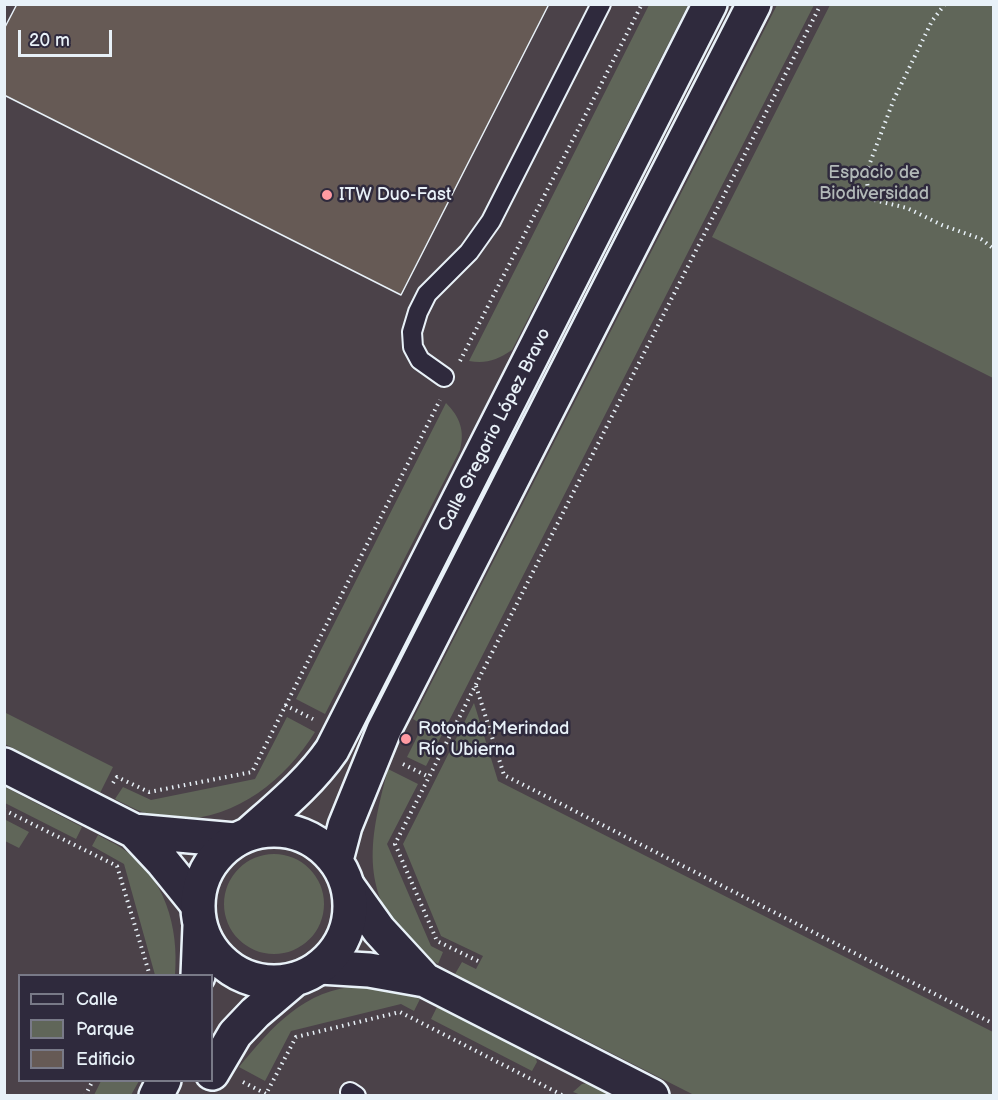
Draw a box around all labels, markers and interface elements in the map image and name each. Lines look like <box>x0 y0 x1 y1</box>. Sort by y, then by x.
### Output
scale bar <box>21 18 116 56</box>
text: 20 m <box>29 30 70 51</box>
park label: Espacio de Biodiversidad <box>819 162 929 204</box>
place label: ITW Duo-Fast <box>339 184 451 206</box>
marker: ITW Duo-Fast <box>320 188 334 202</box>
street label: Calle Gregorio López Bravo <box>434 325 556 535</box>
place label: Rotonda Merindad Río Ubierna <box>418 718 569 760</box>
marker: Rotonda Merindad Río Ubierna <box>399 732 413 746</box>
legend <box>18 974 213 1082</box>
text: Calle <box>76 989 118 1010</box>
text: Parque <box>76 1019 134 1040</box>
text: Edificio <box>76 1049 135 1070</box>

